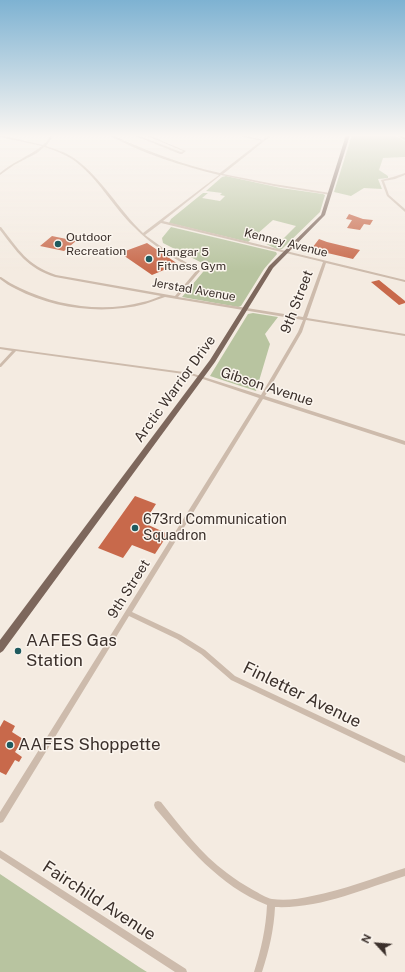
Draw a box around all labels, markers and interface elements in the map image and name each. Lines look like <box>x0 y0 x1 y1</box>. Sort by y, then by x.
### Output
street label: Kenney Avenue <box>243 226 329 260</box>
place label: Outdoor Recreation <box>66 230 126 258</box>
marker: Outdoor Recreation <box>53 239 63 249</box>
place label: Hangar 5 Fitness Gym <box>157 245 226 273</box>
marker: Hangar 5 Fitness Gym <box>144 254 154 264</box>
street label: 9th Street <box>277 268 317 336</box>
street label: Jerstad Avenue <box>151 276 237 304</box>
street label: Arctic Warrior Drive <box>131 332 219 446</box>
street label: Gibson Avenue <box>218 364 316 410</box>
place label: 673rd Communication Squadron <box>143 512 287 544</box>
marker: 673rd Communication Squadron <box>130 523 140 533</box>
street label: 9th Street <box>104 556 154 622</box>
place label: AAFES Gas Station <box>26 631 117 671</box>
marker: AAFES Gas Station <box>13 646 23 656</box>
street label: Finletter Avenue <box>239 658 365 732</box>
place label: AAFES Shoppette <box>18 735 161 755</box>
marker: AAFES Shoppette <box>5 740 15 750</box>
street label: Fairchild Avenue <box>39 857 159 945</box>
north arrow <box>357 924 397 964</box>
text: N <box>359 932 373 945</box>

